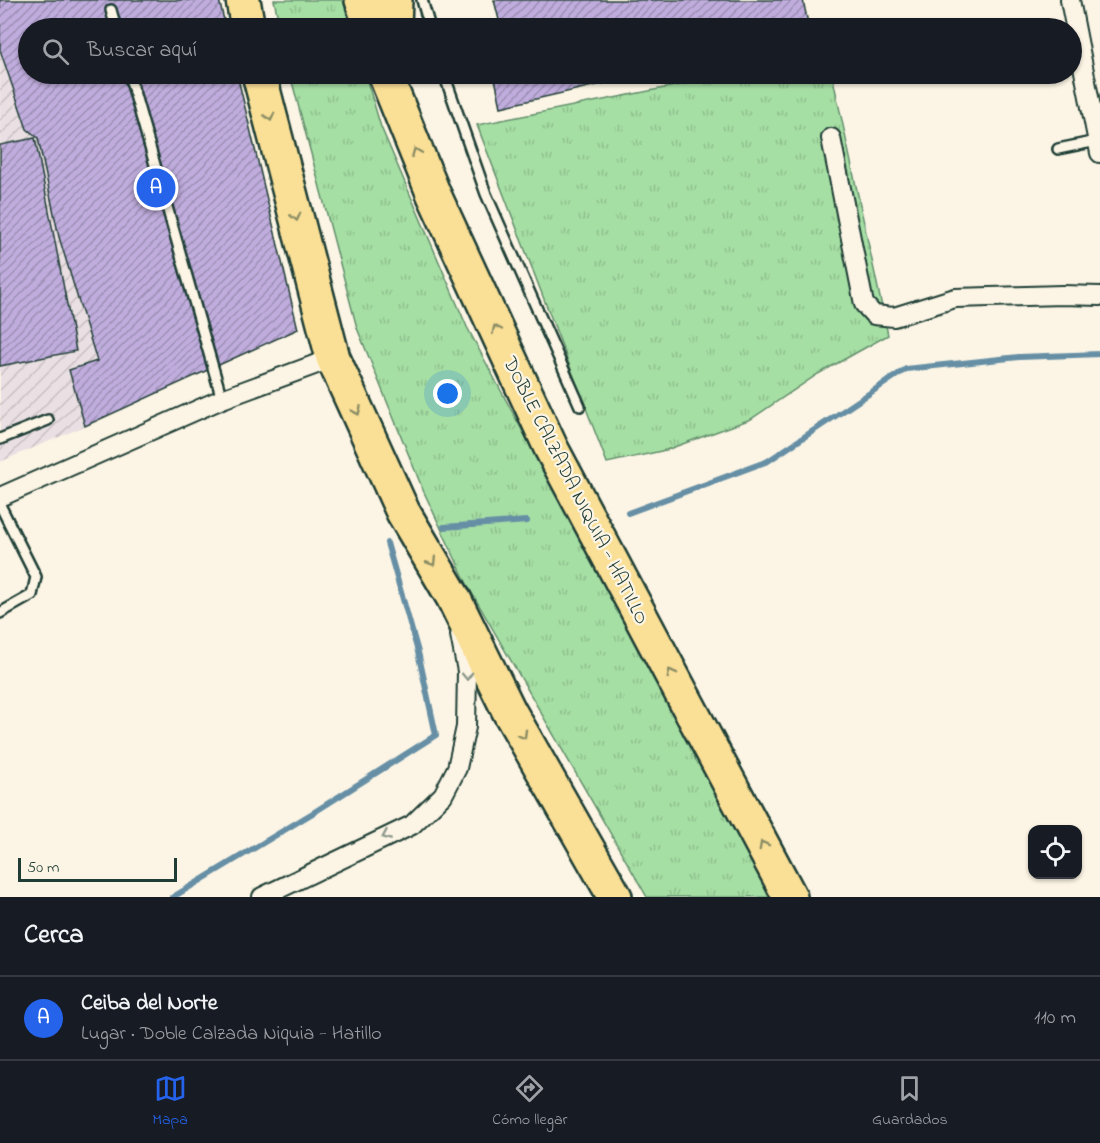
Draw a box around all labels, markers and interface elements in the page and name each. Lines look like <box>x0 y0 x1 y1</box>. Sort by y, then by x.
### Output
search box <box>18 18 1082 84</box>
icon: search <box>39 35 72 68</box>
text: Buscar aquí <box>87 35 197 67</box>
one-way arrow <box>263 112 276 122</box>
one-way arrow <box>411 147 423 158</box>
pin: A <box>136 166 176 210</box>
one-way arrow <box>289 211 301 222</box>
one-way arrow <box>492 325 504 336</box>
street label: DOBLE CALZADA NIQUIA - HATILLO <box>494 351 655 630</box>
your location <box>433 379 462 408</box>
one-way arrow <box>349 404 361 415</box>
one-way arrow <box>425 556 437 566</box>
one-way arrow <box>667 669 678 679</box>
one-way arrow <box>460 671 473 680</box>
one-way arrow <box>516 729 527 739</box>
map controls <box>1028 825 1082 879</box>
button: locate <box>1028 825 1082 879</box>
one-way arrow <box>382 829 393 841</box>
one-way arrow <box>759 841 770 852</box>
scale bar <box>18 855 177 882</box>
text: 50 m <box>27 856 59 880</box>
text: Cerca <box>24 917 84 955</box>
text: Ceiba del Norte <box>81 988 218 1020</box>
text: A <box>37 1004 50 1033</box>
text: 110 m <box>1034 1004 1076 1033</box>
text: Lugar · Doble Calzada Niquia - Hatillo <box>81 1020 382 1049</box>
tab: Mapa <box>152 1072 188 1132</box>
tab: Cómo llegar <box>492 1072 568 1132</box>
tab: Guardados <box>872 1072 948 1132</box>

